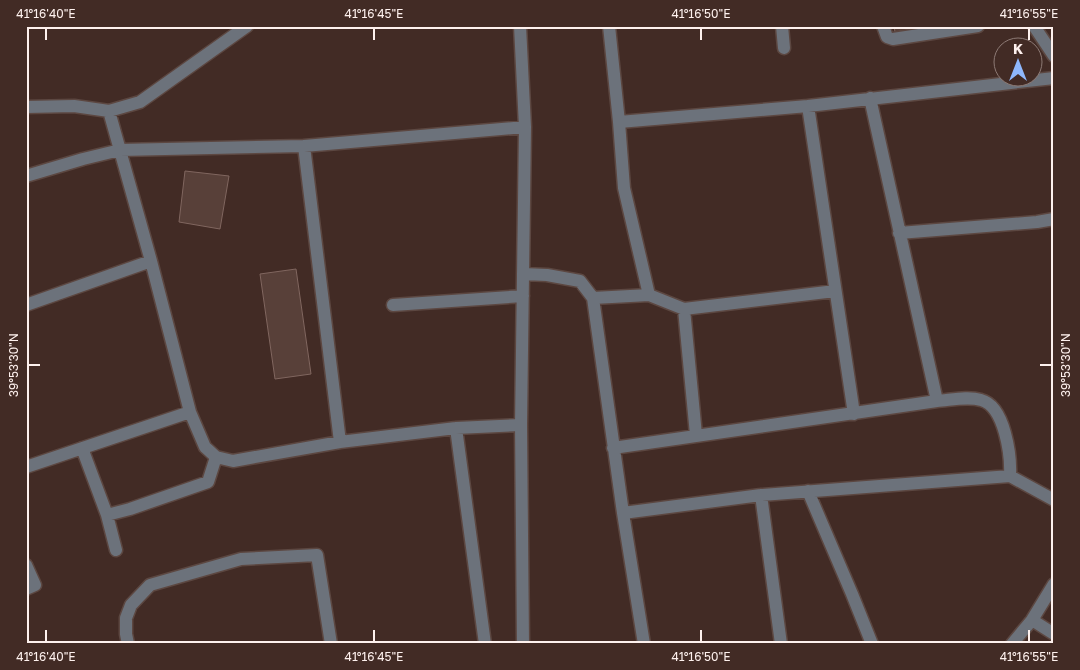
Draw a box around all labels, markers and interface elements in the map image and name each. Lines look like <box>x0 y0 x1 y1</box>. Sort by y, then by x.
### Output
text: 41°16'40"E <box>16 6 76 21</box>
text: 41°16'45"E <box>345 6 403 21</box>
text: 41°16'50"E <box>672 6 730 21</box>
text: 41°16'55"E <box>1000 6 1058 21</box>
north arrow <box>992 38 1042 88</box>
text: K <box>1013 40 1023 57</box>
text: 39°53'30"N <box>6 333 21 397</box>
text: 39°53'30"N <box>1058 333 1073 397</box>
text: 41°16'40"E <box>16 649 76 664</box>
text: 41°16'45"E <box>345 649 403 664</box>
text: 41°16'50"E <box>672 649 730 664</box>
text: 41°16'55"E <box>1000 649 1058 664</box>

